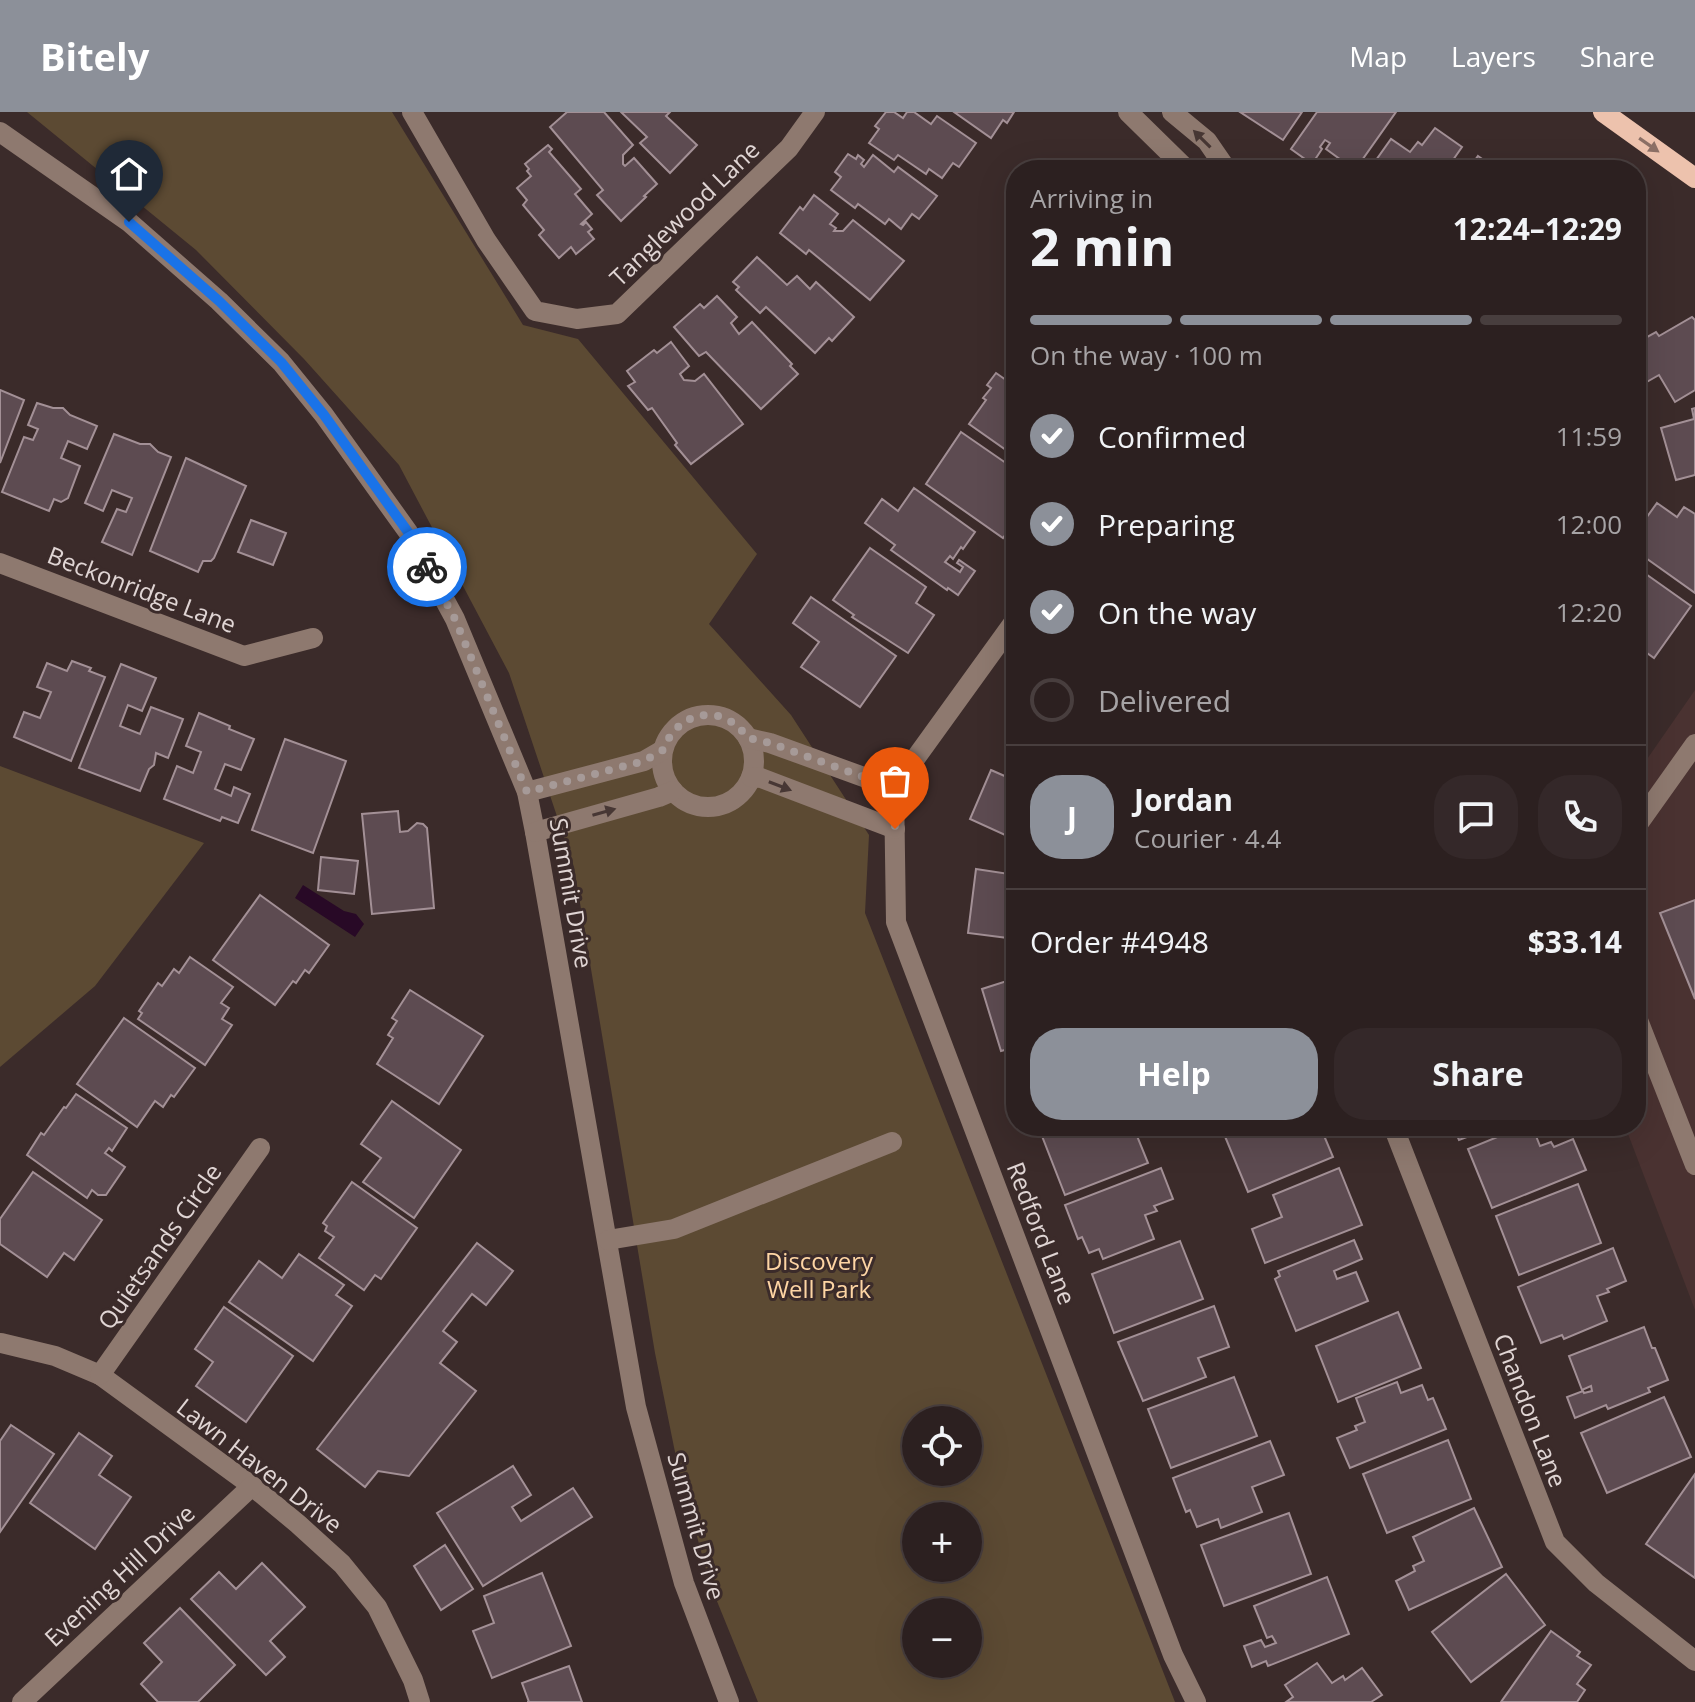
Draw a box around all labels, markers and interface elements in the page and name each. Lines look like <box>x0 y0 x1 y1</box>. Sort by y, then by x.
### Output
text: Bitely <box>40 30 149 82</box>
text: Map <box>1349 37 1407 75</box>
text: Layers <box>1451 37 1536 75</box>
text: Share <box>1580 37 1655 75</box>
one-way arrow <box>1193 130 1212 149</box>
street label: Tanglewood Lane <box>602 133 766 293</box>
one-way arrow <box>1638 137 1659 152</box>
pin <box>95 140 163 222</box>
icon: home <box>107 152 151 196</box>
text: Arriving in <box>1030 180 1153 216</box>
text: 12:24–12:29 <box>1453 208 1622 249</box>
text: 2 min <box>1030 210 1174 281</box>
text: On the way · 100 m <box>1030 337 1263 373</box>
icon: check <box>1030 414 1074 458</box>
text: Confirmed <box>1098 416 1246 457</box>
text: 11:59 <box>1556 418 1622 454</box>
icon: check <box>1030 502 1074 546</box>
text: Preparing <box>1098 504 1235 545</box>
text: 12:00 <box>1556 506 1622 542</box>
courier <box>387 527 467 607</box>
street label: Beckonridge Lane <box>43 538 241 640</box>
icon: bike <box>405 545 449 589</box>
icon: check <box>1030 590 1074 634</box>
text: On the way <box>1098 592 1256 633</box>
text: 12:20 <box>1556 594 1622 630</box>
text: Delivered <box>1098 680 1231 721</box>
pin <box>861 747 929 829</box>
icon: bag <box>873 759 917 803</box>
button: chat <box>1434 775 1518 859</box>
button: phone <box>1538 775 1622 859</box>
text: Jordan <box>1134 779 1233 820</box>
one-way arrow <box>768 780 792 792</box>
text: J <box>1067 797 1077 838</box>
one-way arrow <box>593 805 617 818</box>
street label: Summit Drive <box>543 815 601 971</box>
text: Courier · 4.4 <box>1134 820 1281 856</box>
text: Order #4948 <box>1030 921 1209 962</box>
text: $33.14 <box>1528 921 1622 962</box>
button: Help <box>1030 1028 1318 1120</box>
button: Share <box>1334 1028 1622 1120</box>
street label: Quietsands Circle <box>89 1157 229 1335</box>
street label: Redford Lane <box>1000 1157 1084 1309</box>
park label: Discovery Well Park <box>765 1244 874 1305</box>
street label: Chandon Lane <box>1487 1328 1575 1492</box>
street label: Lawn Haven Drive <box>170 1390 350 1540</box>
map controls <box>902 1406 982 1678</box>
button: locate <box>902 1406 982 1486</box>
street label: Summit Drive <box>660 1448 734 1604</box>
street label: Evening Hill Drive <box>37 1497 201 1653</box>
button: + <box>902 1502 982 1582</box>
button: − <box>902 1598 982 1678</box>

